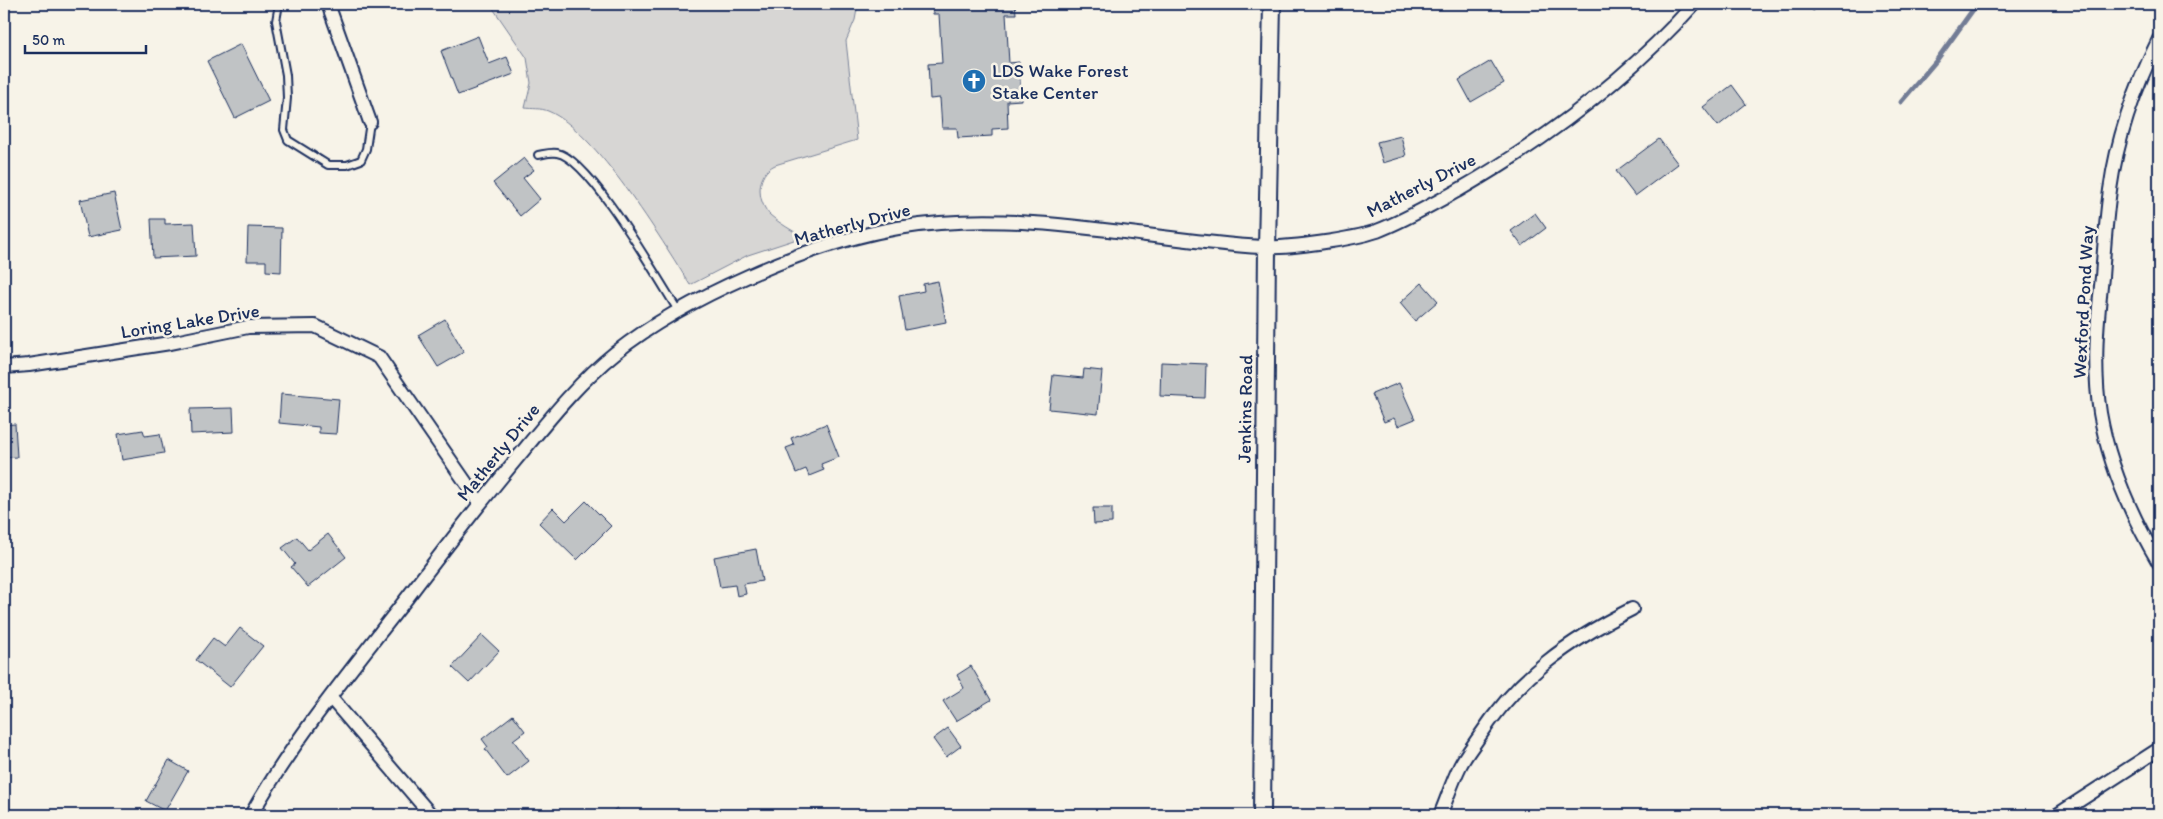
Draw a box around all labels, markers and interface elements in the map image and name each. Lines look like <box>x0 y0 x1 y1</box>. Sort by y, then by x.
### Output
scale bar <box>25 22 146 54</box>
text: 50 m <box>32 31 65 49</box>
place label: LDS Wake Forest Stake Center <box>992 59 1129 104</box>
church icon: LDS Wake Forest Stake Center <box>961 68 987 94</box>
street label: Matherly Drive <box>1363 148 1479 222</box>
street label: Matherly Drive <box>791 197 913 251</box>
street label: Wexford Pond Way <box>2068 225 2099 379</box>
street label: Loring Lake Drive <box>119 299 261 343</box>
street label: Jenkins Road <box>1233 355 1257 463</box>
street label: Matherly Drive <box>451 398 545 506</box>

